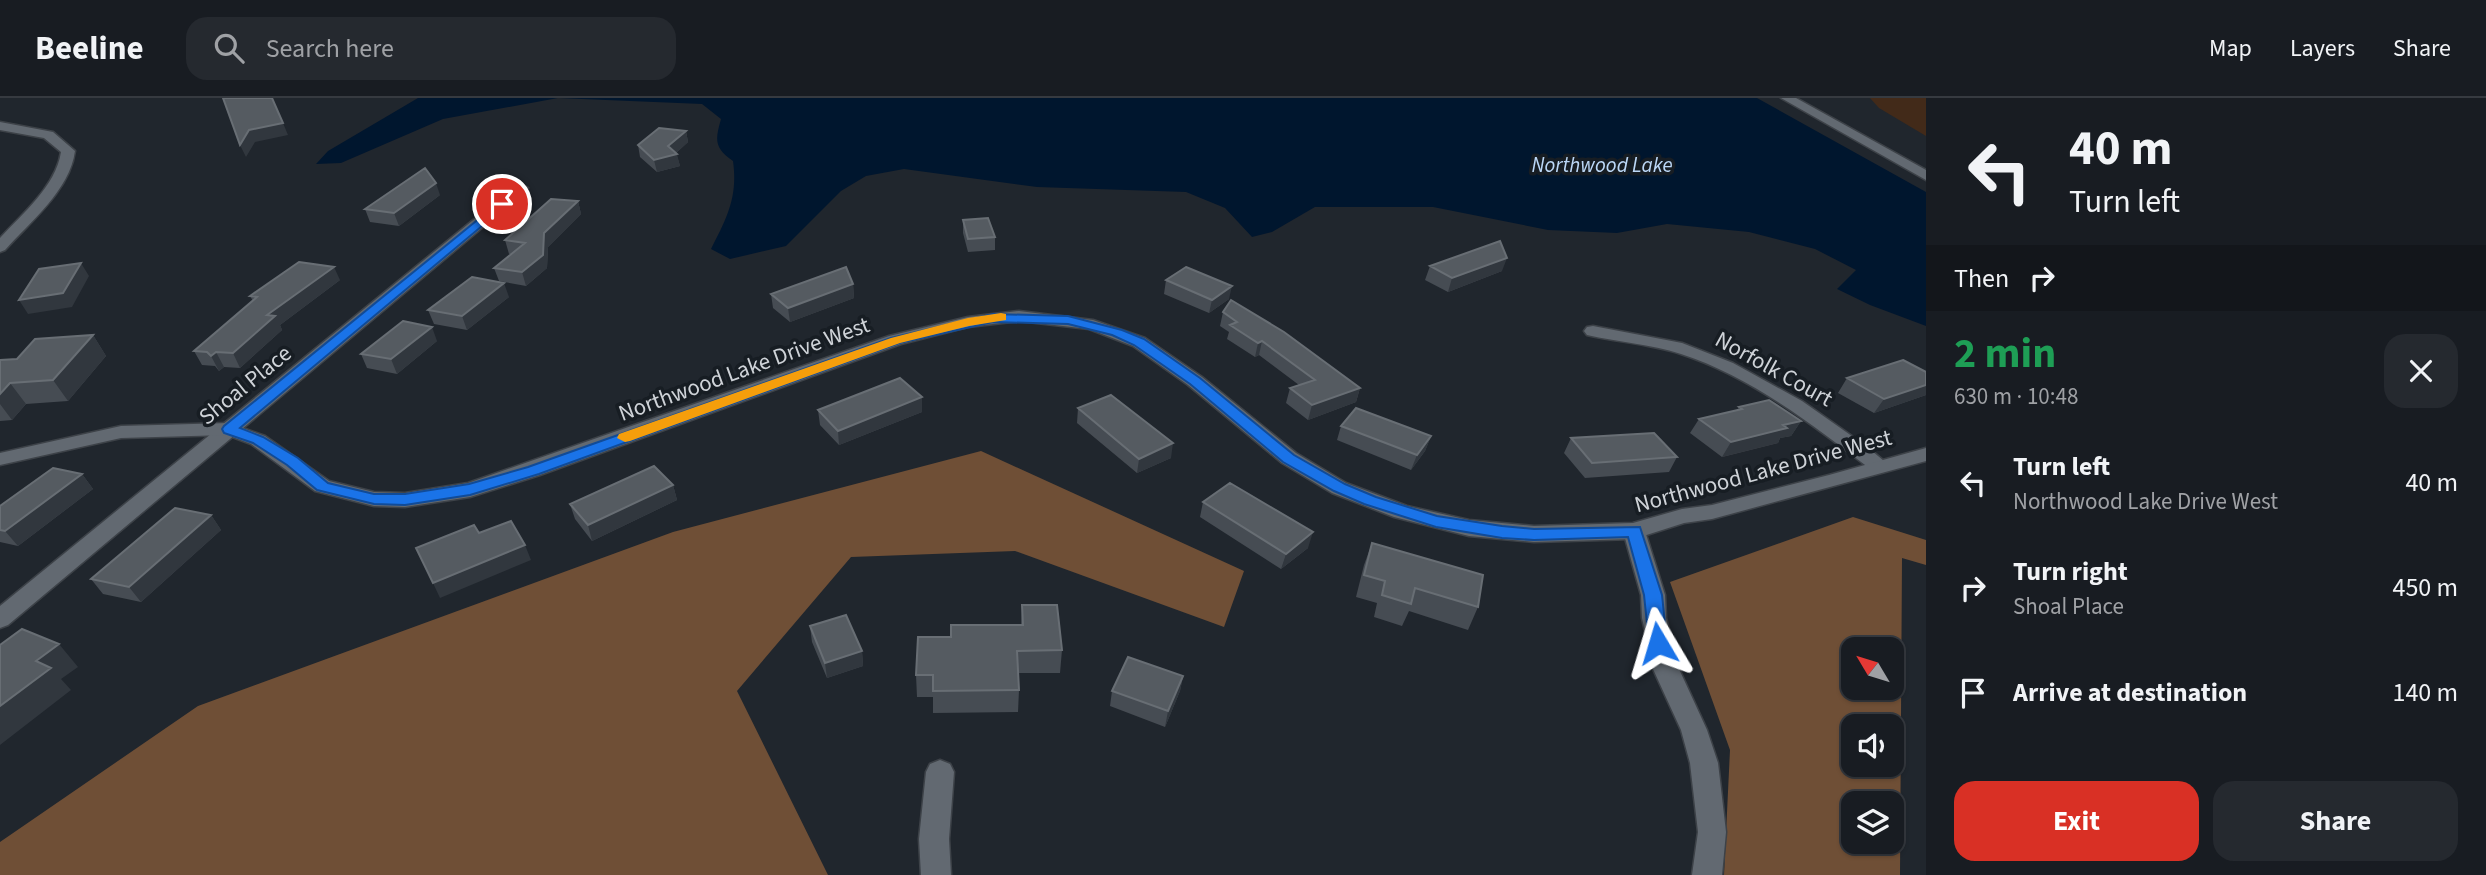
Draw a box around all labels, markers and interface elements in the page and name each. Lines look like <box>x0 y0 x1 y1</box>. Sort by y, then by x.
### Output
search box <box>186 17 676 80</box>
text: Beeline <box>35 25 144 72</box>
icon: search <box>210 29 248 67</box>
text: Search here <box>266 30 394 67</box>
text: Map <box>2209 31 2252 66</box>
text: Layers <box>2290 31 2355 66</box>
text: Share <box>2393 31 2451 66</box>
text: 40 m <box>2069 114 2173 184</box>
icon: left <box>1954 126 2045 217</box>
water label: Northwood Lake <box>1532 150 1672 180</box>
pin <box>472 174 532 234</box>
text: Turn left <box>2069 179 2180 225</box>
icon: arrive <box>483 185 521 223</box>
icon: right <box>2023 259 2061 297</box>
text: Then <box>1954 260 2009 297</box>
street label: Northwood Lake Drive West <box>614 308 874 430</box>
street label: Norfolk Court <box>1709 323 1839 415</box>
text: 2 min <box>1954 324 2056 384</box>
button: close <box>2384 334 2458 408</box>
street label: Shoal Place <box>192 337 298 433</box>
text: 630 m · 10:48 <box>1954 380 2078 413</box>
street label: Northwood Lake Drive West <box>1631 421 1895 521</box>
text: Turn left <box>2013 448 2110 485</box>
icon: left <box>1954 464 1992 502</box>
text: 40 m <box>2405 464 2458 501</box>
text: Northwood Lake Drive West <box>2013 485 2278 518</box>
text: Turn right <box>2013 553 2128 590</box>
icon: right <box>1954 569 1992 607</box>
text: 450 m <box>2392 569 2458 606</box>
text: Shoal Place <box>2013 590 2124 623</box>
position arrow <box>1621 606 1695 680</box>
north arrow <box>1841 637 1904 700</box>
map controls <box>1841 637 1904 854</box>
icon: arrive <box>1954 674 1992 712</box>
text: Arrive at destination <box>2013 674 2247 711</box>
text: 140 m <box>2392 674 2458 711</box>
button: sound <box>1841 714 1904 777</box>
button: Exit <box>1954 781 2199 861</box>
button: Share <box>2213 781 2458 861</box>
button: layers <box>1841 791 1904 854</box>

